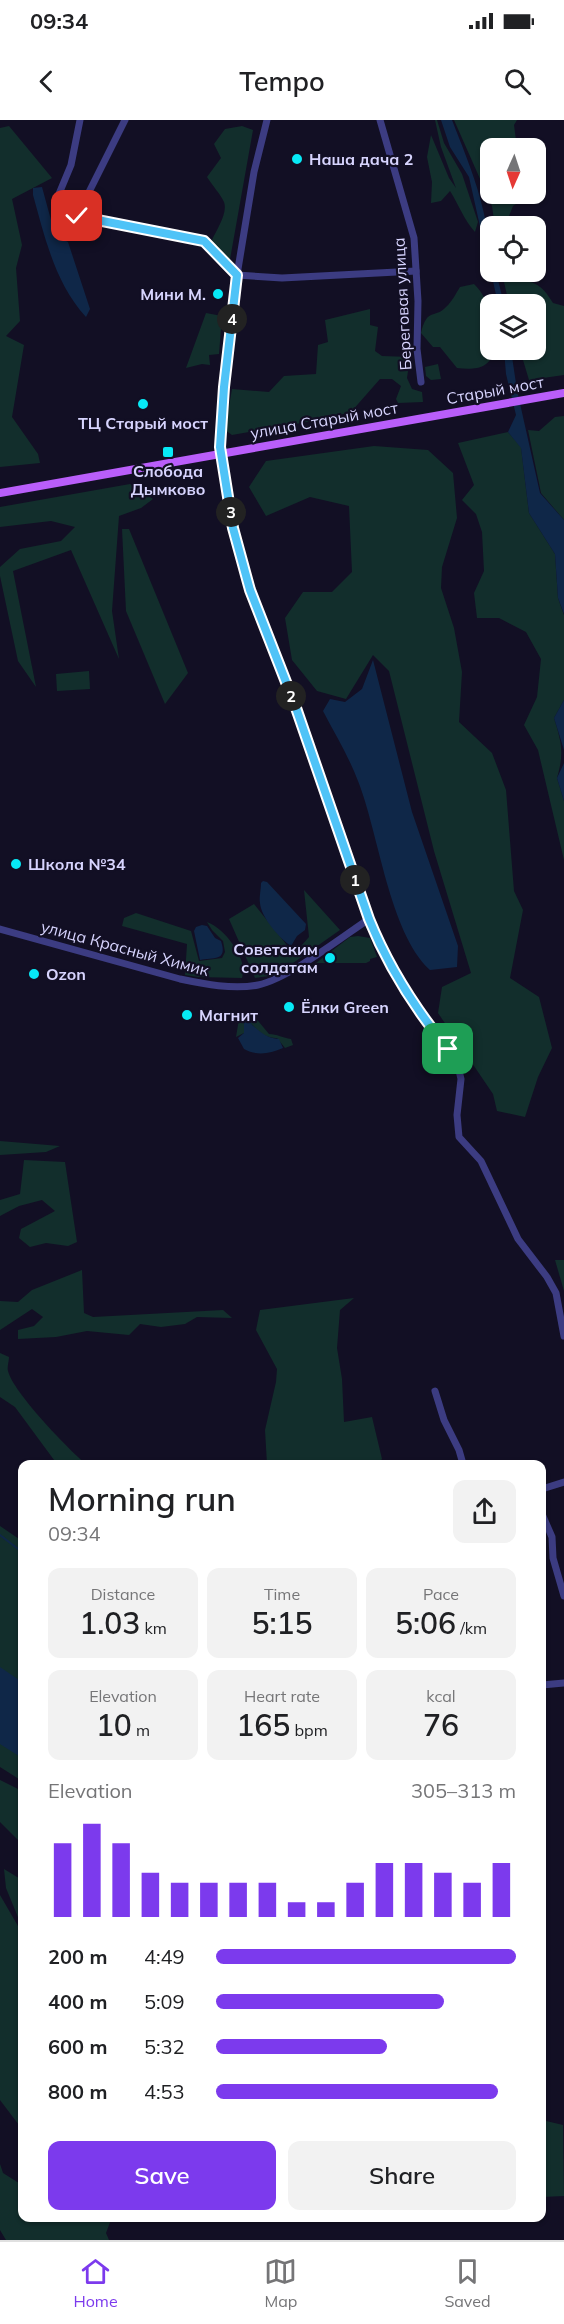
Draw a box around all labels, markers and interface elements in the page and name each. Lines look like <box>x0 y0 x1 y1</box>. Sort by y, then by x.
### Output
text: 09:34 <box>30 7 88 35</box>
text: Tempo <box>239 64 325 98</box>
icon: back <box>30 65 63 98</box>
icon: search <box>501 65 534 98</box>
north arrow <box>480 138 546 204</box>
map controls <box>480 138 546 360</box>
place label: Наша дача 2 <box>309 149 413 169</box>
marker: Наша дача 2 <box>290 152 304 166</box>
pin <box>51 190 102 241</box>
icon: check <box>60 199 93 232</box>
button: locate <box>480 216 546 282</box>
street label: Береговая улица <box>389 237 415 371</box>
place label: Мини М. <box>140 284 206 304</box>
marker: Мини М. <box>211 287 225 301</box>
button: layers <box>480 294 546 360</box>
pin: 4 <box>217 304 247 334</box>
text: 4 <box>227 309 237 329</box>
street label: Старый мост <box>445 371 546 408</box>
marker: ТЦ Старый мост <box>136 397 150 411</box>
street label: улица Старый мост <box>249 397 400 443</box>
place label: ТЦ Старый мост <box>78 413 208 433</box>
marker: Слобода Дымково <box>161 445 175 459</box>
place label: Слобода Дымково <box>131 461 205 499</box>
pin: 3 <box>216 497 246 527</box>
text: 3 <box>226 502 236 522</box>
pin: 2 <box>276 681 306 711</box>
text: 2 <box>286 686 296 706</box>
place label: Школа №34 <box>28 854 126 874</box>
marker: Школа №34 <box>9 857 23 871</box>
pin: 1 <box>340 865 370 895</box>
text: 1 <box>350 870 360 890</box>
street label: улица Красный Химик <box>39 916 211 980</box>
place label: Советским солдатам <box>233 939 318 977</box>
marker: Советским солдатам <box>323 951 337 965</box>
place label: Ozon <box>46 964 86 984</box>
marker: Ozon <box>27 967 41 981</box>
place label: Ёлки Green <box>301 997 389 1017</box>
marker: Ёлки Green <box>282 1000 296 1014</box>
place label: Магнит <box>199 1005 258 1025</box>
marker: Магнит <box>180 1008 194 1022</box>
pin <box>422 1023 473 1074</box>
icon: arrive <box>431 1032 464 1065</box>
text: Morning run <box>48 1478 236 1519</box>
button: share <box>453 1480 516 1543</box>
text: 09:34 <box>48 1521 101 1546</box>
text: Distance <box>91 1584 155 1604</box>
text: Time <box>264 1584 300 1604</box>
text: Pace <box>423 1584 459 1604</box>
text: 1.03 <box>79 1604 140 1642</box>
text: 5:15 <box>251 1604 313 1642</box>
text: 5:06 <box>395 1604 456 1642</box>
text: km <box>140 1618 167 1638</box>
text: /km <box>456 1618 487 1638</box>
text: Elevation <box>89 1686 157 1706</box>
text: Heart rate <box>244 1686 320 1706</box>
text: kcal <box>426 1686 456 1706</box>
text: 10 <box>96 1706 132 1744</box>
text: 165 <box>236 1706 290 1744</box>
text: 76 <box>423 1706 459 1744</box>
text: m <box>132 1720 150 1740</box>
text: bpm <box>290 1720 328 1740</box>
text: Elevation <box>48 1778 133 1803</box>
text: 305–313 m <box>411 1778 516 1803</box>
text: 200 m <box>48 1944 107 1969</box>
text: 4:49 <box>144 1944 185 1969</box>
text: 400 m <box>48 1989 107 2014</box>
text: 5:09 <box>144 1989 185 2014</box>
text: 600 m <box>48 2034 107 2059</box>
text: 5:32 <box>144 2034 185 2059</box>
text: 800 m <box>48 2079 107 2104</box>
text: 4:53 <box>144 2079 185 2104</box>
button: Save <box>48 2141 276 2210</box>
button: Share <box>288 2141 516 2210</box>
tab: Home <box>73 2255 118 2311</box>
tab: Map <box>264 2255 297 2311</box>
tab: Saved <box>444 2255 491 2311</box>

